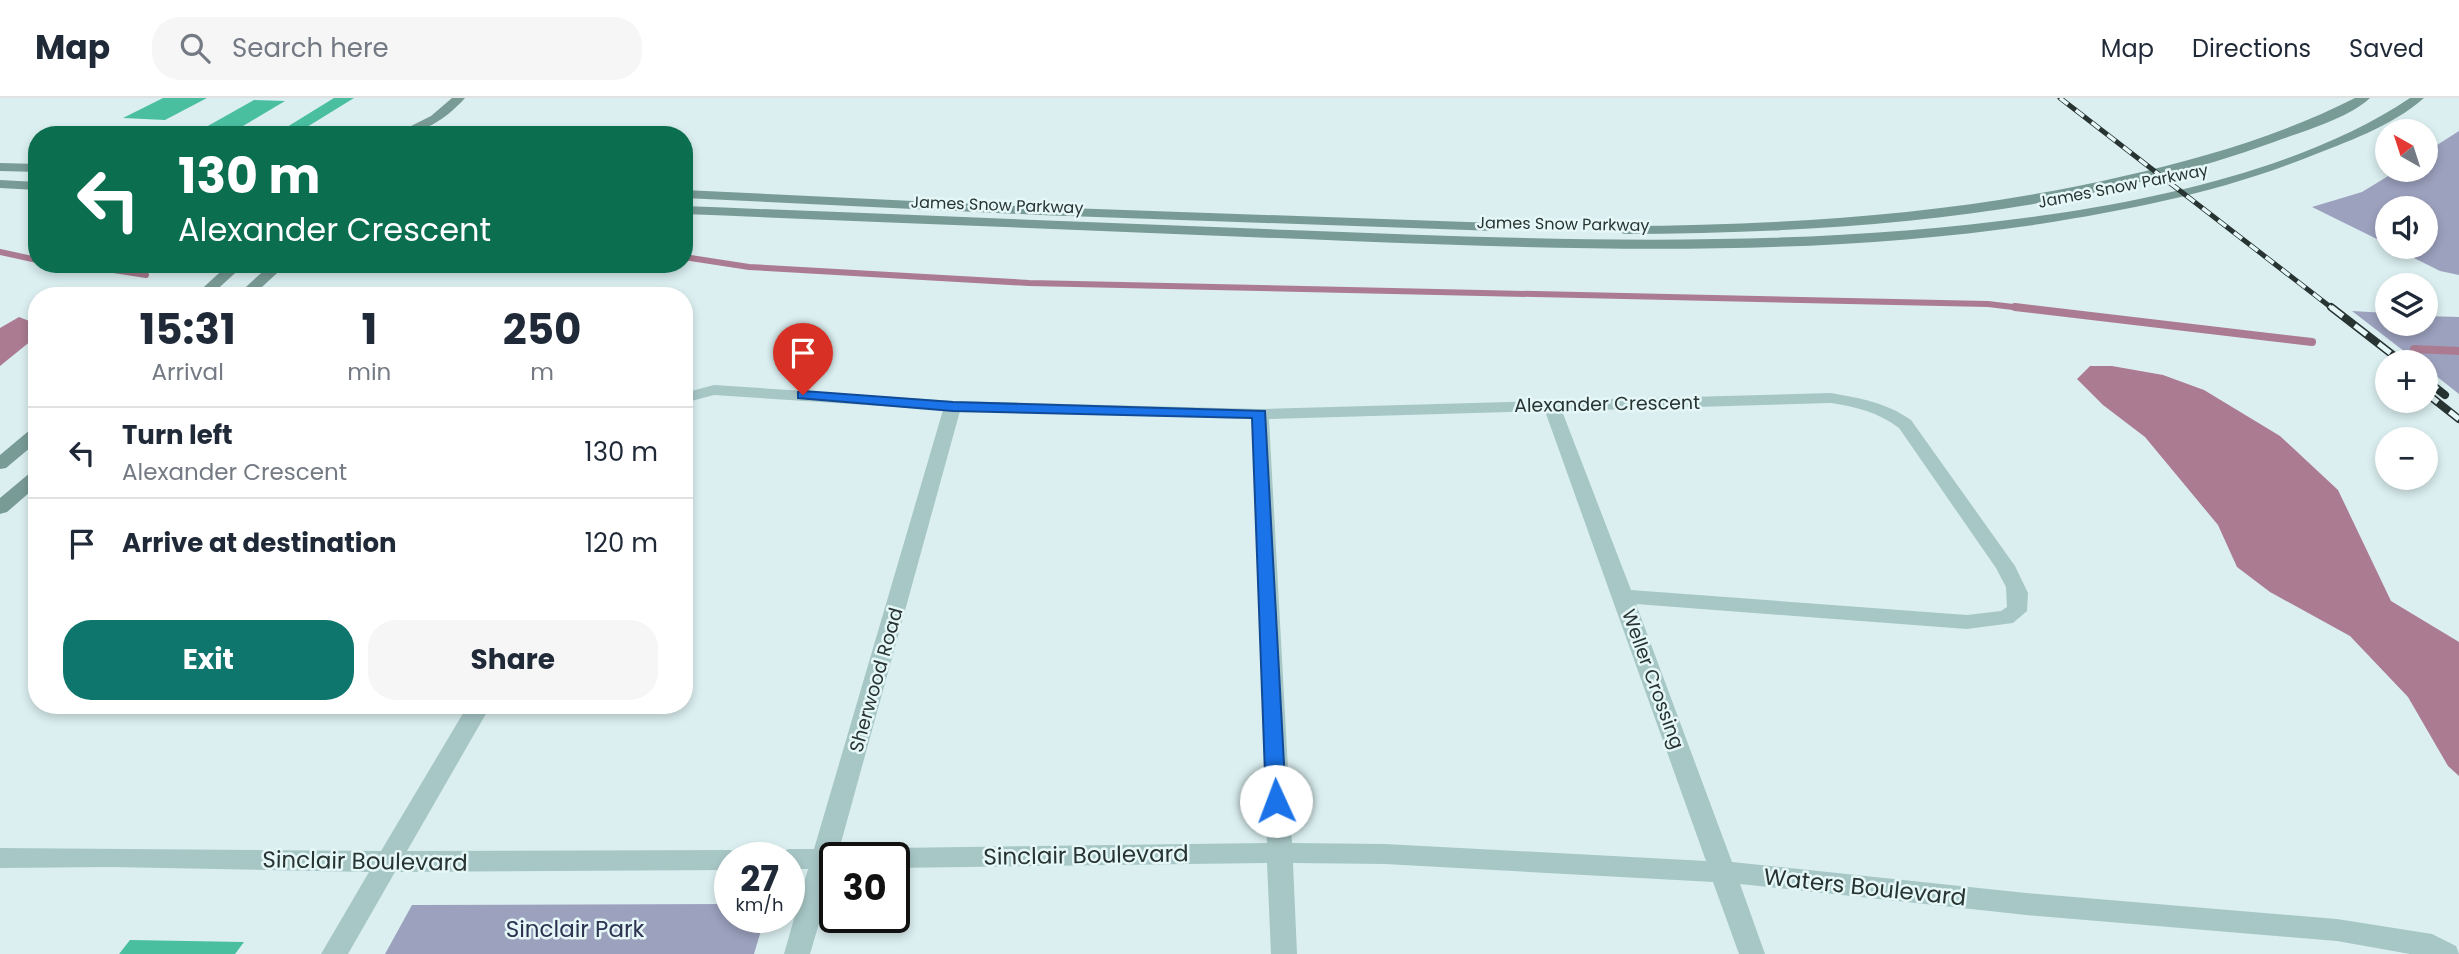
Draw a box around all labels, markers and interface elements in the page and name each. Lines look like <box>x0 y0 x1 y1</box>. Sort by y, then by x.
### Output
search box <box>152 17 642 80</box>
text: Map <box>35 24 110 71</box>
icon: search <box>176 29 214 67</box>
text: Search here <box>232 30 389 66</box>
text: Map <box>2101 32 2154 65</box>
text: Directions <box>2192 32 2311 65</box>
text: Saved <box>2349 32 2424 65</box>
north arrow <box>2375 119 2438 182</box>
map controls <box>2375 119 2438 490</box>
text: 130 m <box>178 142 320 210</box>
icon: left <box>63 154 154 245</box>
street label: James Snow Parkway <box>2036 158 2210 214</box>
street label: James Snow Parkway <box>910 190 1084 220</box>
button: sound <box>2375 196 2438 259</box>
text: Alexander Crescent <box>178 207 491 252</box>
street label: James Snow Parkway <box>1476 211 1650 237</box>
button: layers <box>2375 273 2438 336</box>
text: 15:31 <box>140 300 236 359</box>
text: 1 <box>361 300 377 359</box>
text: 250 <box>503 300 581 359</box>
pin <box>773 323 833 395</box>
icon: arrive <box>784 334 822 372</box>
button: + <box>2375 350 2438 413</box>
text: Arrival <box>151 356 224 388</box>
text: min <box>347 356 391 388</box>
text: m <box>530 356 554 388</box>
street label: Alexander Crescent <box>1514 389 1700 419</box>
text: Turn left <box>122 417 233 453</box>
button: − <box>2375 427 2438 490</box>
icon: left <box>63 434 101 472</box>
text: 130 m <box>584 434 658 470</box>
text: Alexander Crescent <box>122 456 347 488</box>
icon: arrive <box>63 525 101 563</box>
text: Arrive at destination <box>122 525 397 561</box>
text: 120 m <box>585 525 658 561</box>
street label: Sherwood Road <box>842 604 910 756</box>
street label: Weller Crossing <box>1615 605 1691 753</box>
button: Exit <box>63 620 354 700</box>
button: Share <box>368 620 658 700</box>
position arrow <box>1239 764 1313 838</box>
street label: Sinclair Boulevard <box>983 837 1189 873</box>
speed limit sign: 30 <box>819 842 910 933</box>
street label: Sinclair Boulevard <box>262 843 468 879</box>
text: 27 <box>740 854 779 903</box>
street label: Waters Boulevard <box>1762 860 1968 914</box>
text: km/h <box>736 892 783 917</box>
park label: Sinclair Park <box>506 913 645 945</box>

